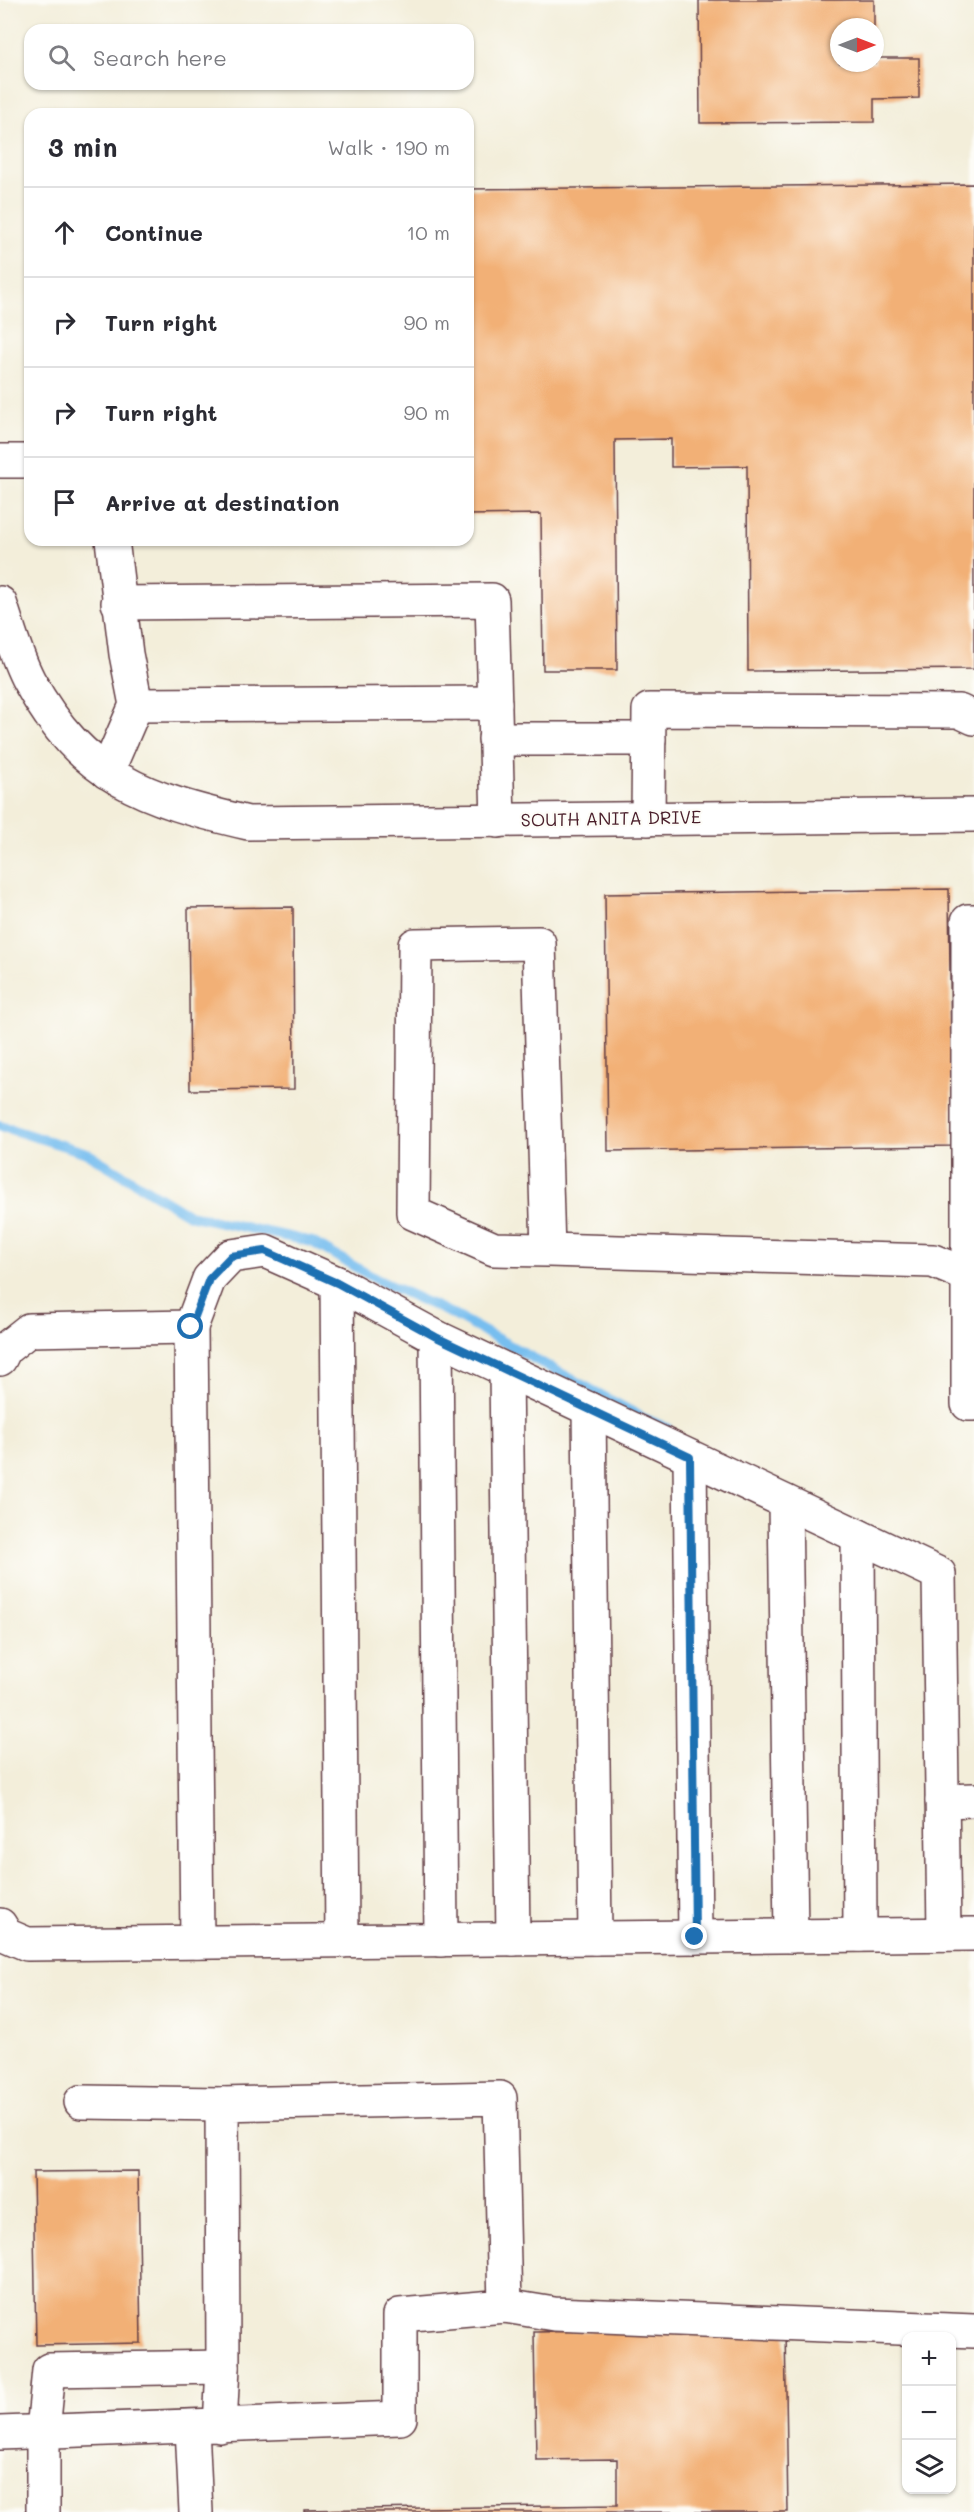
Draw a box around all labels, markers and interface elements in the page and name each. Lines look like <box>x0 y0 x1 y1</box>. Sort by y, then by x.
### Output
north arrow <box>830 18 884 72</box>
search box <box>24 24 474 90</box>
icon: search <box>45 41 78 74</box>
text: Search here <box>93 43 227 72</box>
text: 3 min <box>48 130 117 164</box>
text: Walk · 190 m <box>327 134 450 160</box>
icon: ahead <box>48 216 81 249</box>
text: Continue <box>105 218 203 247</box>
text: 10 m <box>406 219 450 245</box>
icon: right <box>48 306 81 339</box>
text: Turn right <box>105 308 217 337</box>
text: 90 m <box>404 309 450 335</box>
icon: right <box>48 396 81 429</box>
text: Turn right <box>105 398 217 427</box>
text: 90 m <box>404 399 450 425</box>
icon: arrive <box>48 486 81 519</box>
text: Arrive at destination <box>105 488 340 517</box>
street label: SOUTH ANITA DRIVE <box>521 804 701 832</box>
route start <box>177 1313 203 1339</box>
route end <box>681 1923 707 1949</box>
map controls <box>902 2332 956 2494</box>
button: + <box>902 2332 956 2386</box>
button: − <box>902 2386 956 2440</box>
button: layers <box>902 2440 956 2494</box>

